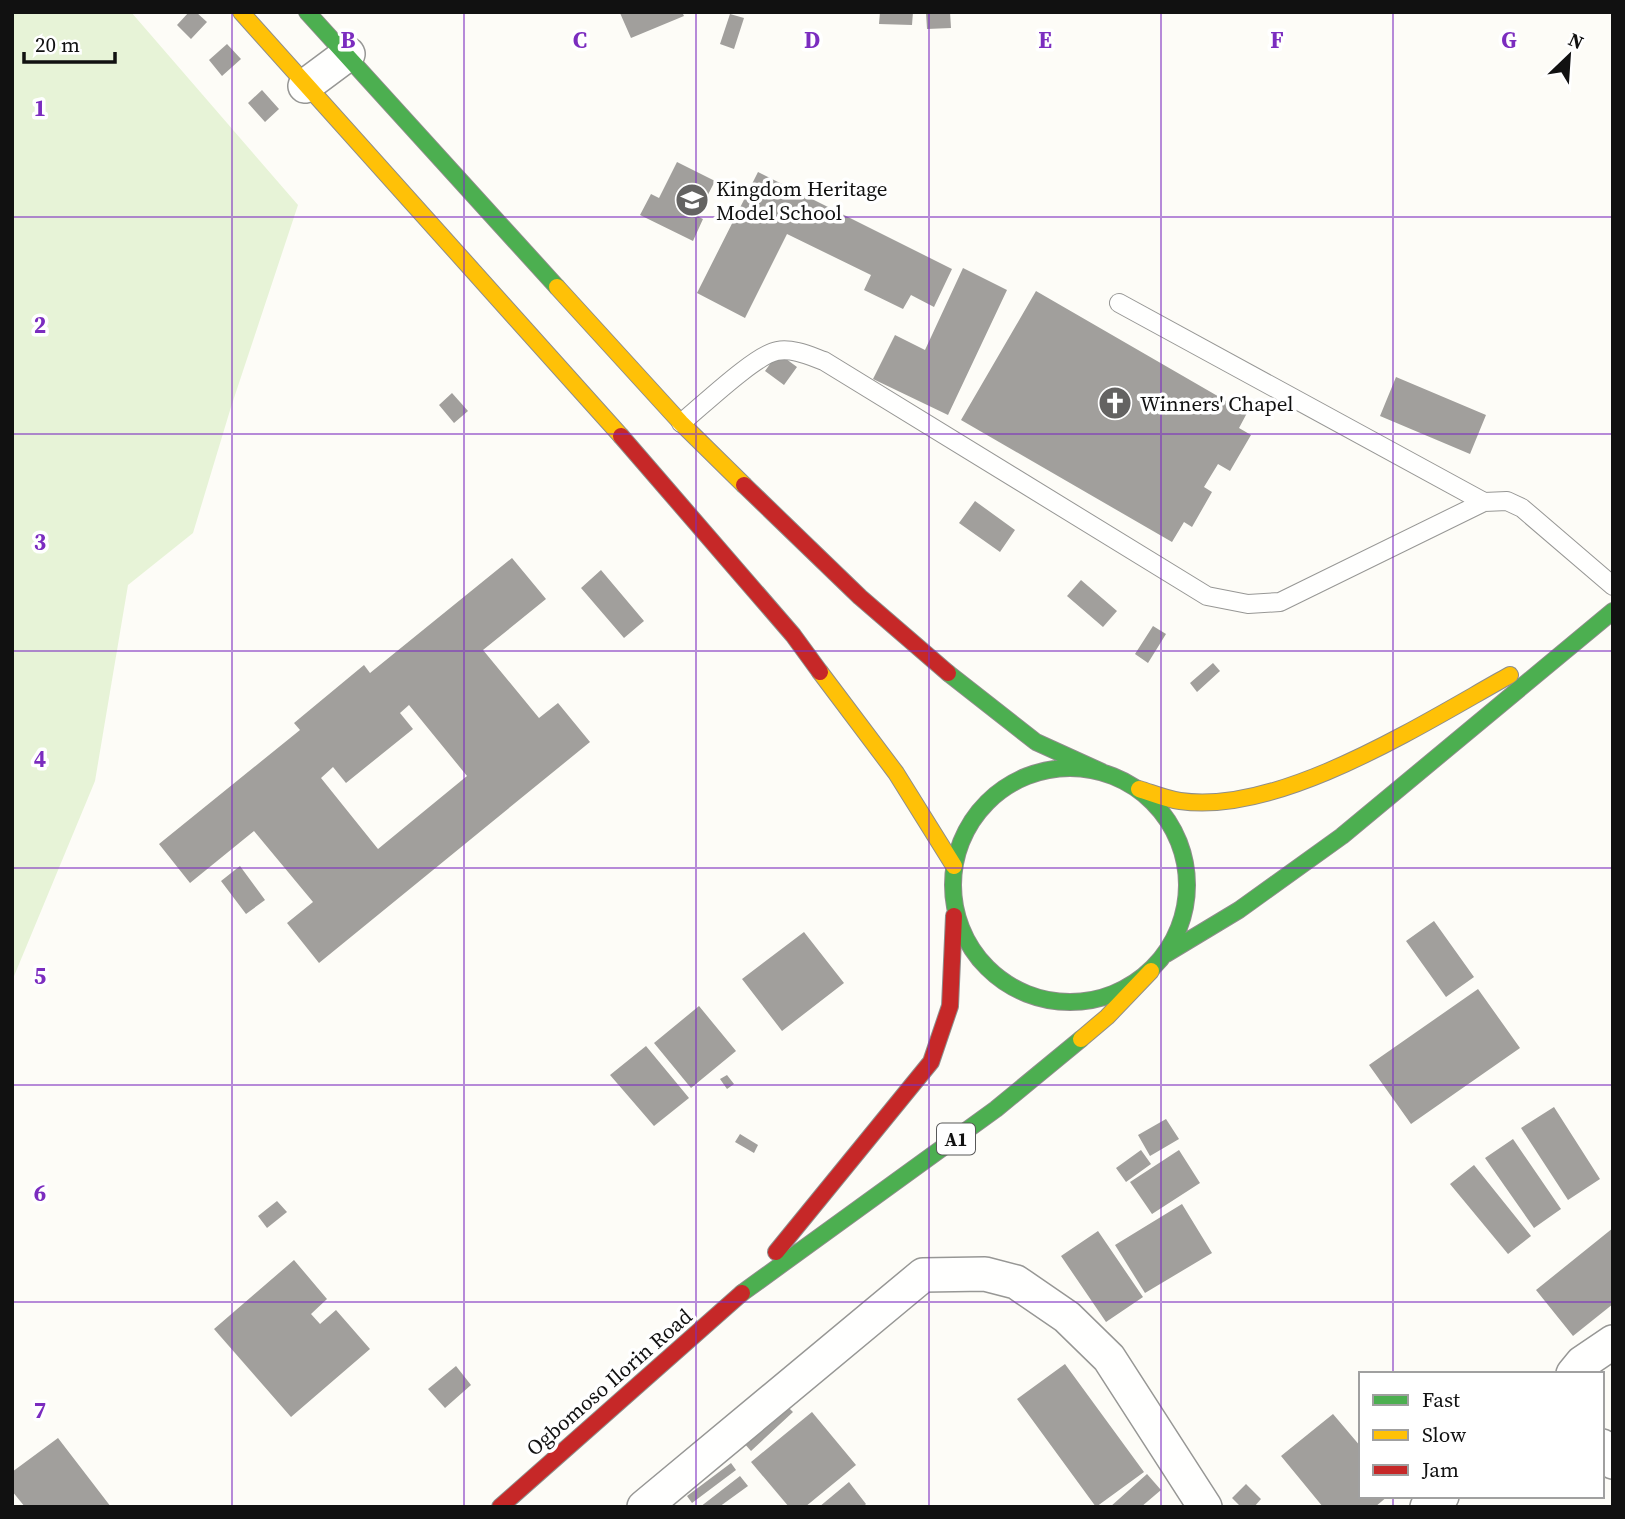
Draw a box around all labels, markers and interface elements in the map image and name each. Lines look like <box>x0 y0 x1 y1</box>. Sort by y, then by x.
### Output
scale bar <box>24 21 116 65</box>
north arrow <box>1534 21 1604 91</box>
text: B <box>341 24 356 56</box>
text: C <box>573 24 587 56</box>
text: D <box>804 24 820 56</box>
text: E <box>1038 24 1052 56</box>
text: F <box>1270 24 1284 56</box>
text: G <box>1501 24 1517 56</box>
text: N <box>1564 26 1588 55</box>
text: 20 m <box>35 30 80 59</box>
text: 1 <box>34 92 46 124</box>
place label: Kingdom Heritage Model School <box>716 174 888 227</box>
school or university icon: Kingdom Heritage Model School <box>673 181 711 219</box>
text: 2 <box>34 309 46 341</box>
church icon: Winners' Chapel <box>1096 384 1134 422</box>
place label: Winners' Chapel <box>1140 389 1293 418</box>
text: 3 <box>34 526 46 558</box>
text: 4 <box>34 743 46 775</box>
text: 5 <box>34 960 46 992</box>
road number: A1 <box>937 1124 975 1154</box>
text: 6 <box>34 1177 46 1209</box>
street label: Ogbomoso Ilorin Road <box>520 1302 698 1462</box>
legend <box>1359 1372 1604 1498</box>
text: Fast <box>1422 1385 1460 1414</box>
text: 7 <box>34 1394 46 1426</box>
text: Slow <box>1422 1420 1466 1449</box>
text: Jam <box>1421 1455 1459 1484</box>

